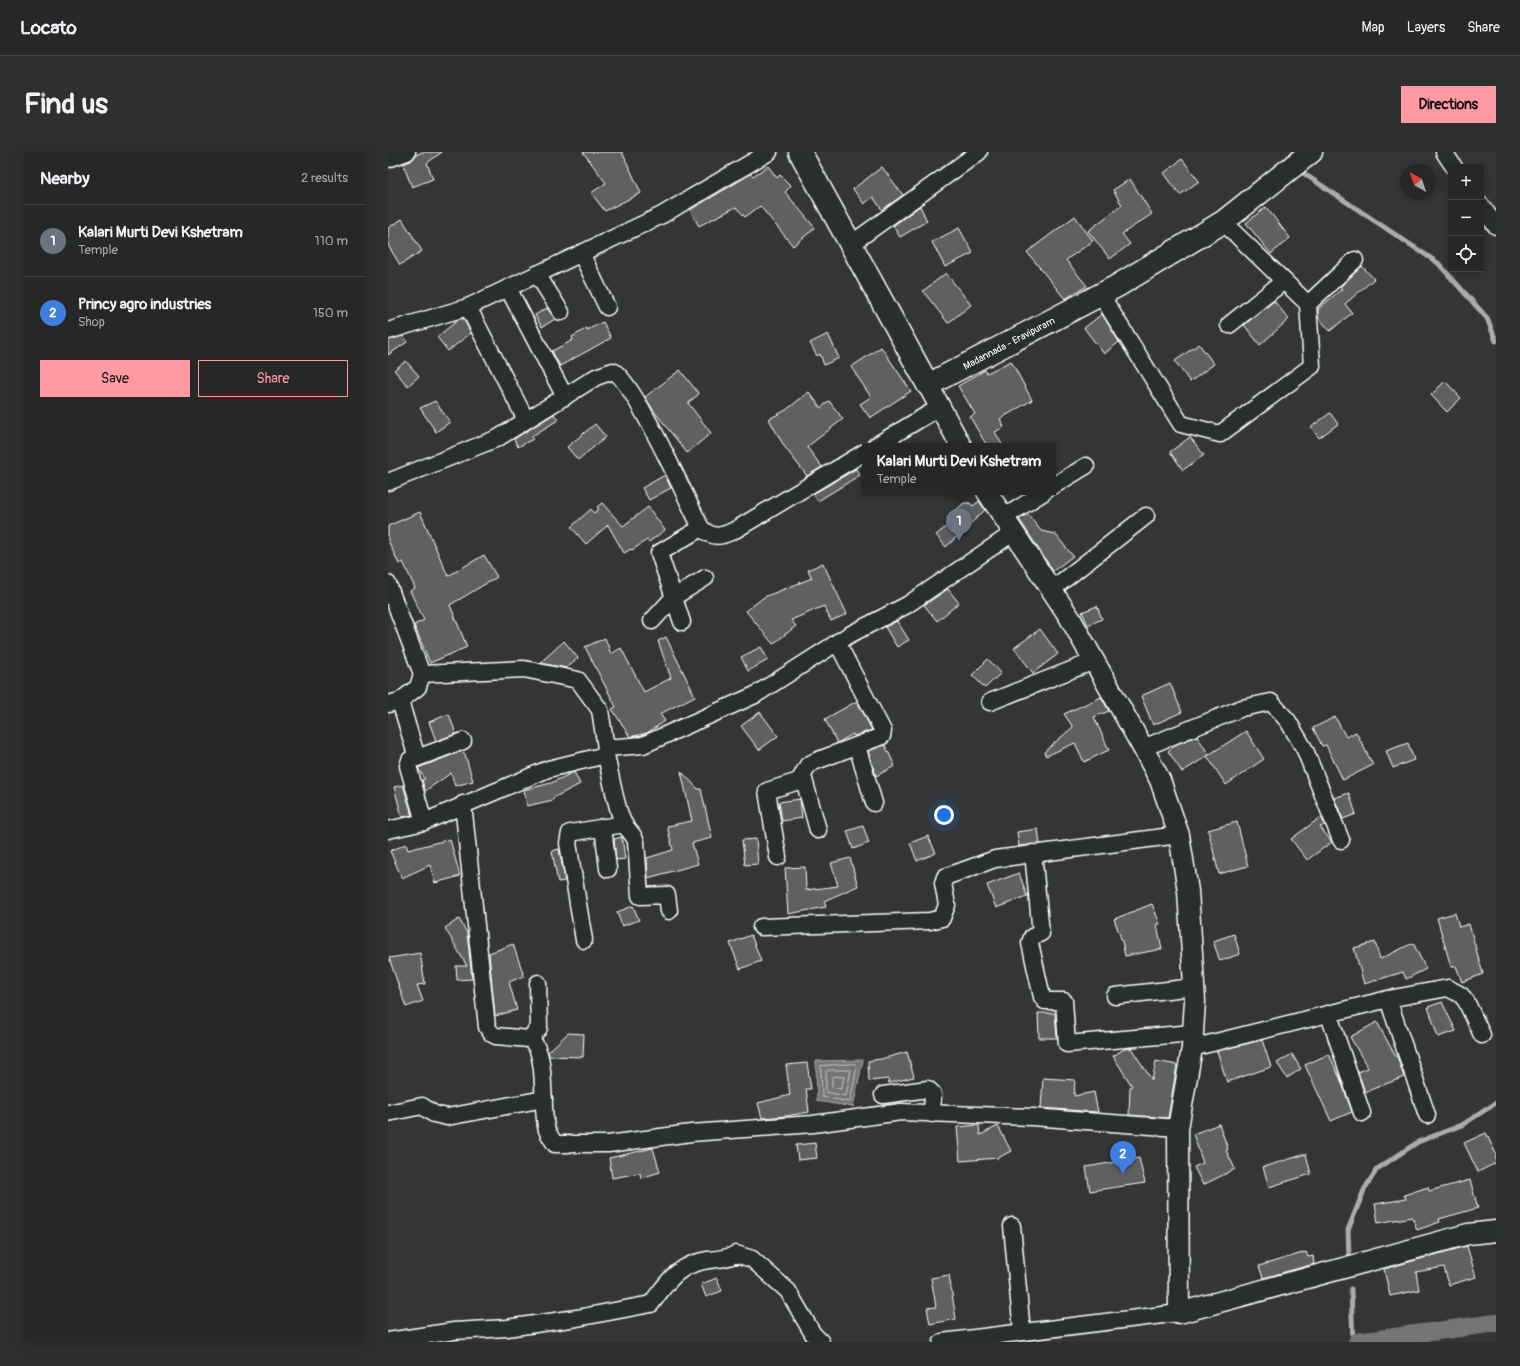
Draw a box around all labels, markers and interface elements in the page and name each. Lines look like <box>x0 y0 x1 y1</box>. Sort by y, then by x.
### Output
text: Locato <box>20 16 77 40</box>
text: Map <box>1362 19 1385 36</box>
text: Layers <box>1407 19 1445 36</box>
text: Share <box>1467 19 1500 36</box>
button: Directions <box>1401 86 1496 123</box>
text: Find us <box>24 87 108 122</box>
north arrow <box>1400 164 1436 200</box>
map controls <box>1448 164 1484 272</box>
button: + <box>1448 164 1484 200</box>
text: Nearby <box>40 168 89 189</box>
text: 2 results <box>301 170 348 186</box>
button: − <box>1448 200 1484 236</box>
text: Kalari Murti Devi Kshetram <box>78 223 243 242</box>
text: 1 <box>50 233 56 249</box>
text: 110 m <box>315 233 348 249</box>
button: locate <box>1448 236 1484 272</box>
text: Temple <box>78 242 118 258</box>
text: Princy agro industries <box>78 295 211 314</box>
text: 2 <box>49 305 57 321</box>
text: 150 m <box>313 305 348 321</box>
text: Shop <box>78 314 105 330</box>
street label: Madannada - Eravipuram <box>961 315 1057 373</box>
button: Save <box>40 360 190 397</box>
button: Share <box>198 360 348 397</box>
popup <box>862 443 1056 495</box>
text: Kalari Murti Devi Kshetram <box>877 452 1041 471</box>
text: Temple <box>877 471 916 487</box>
pin: 1 <box>946 508 972 541</box>
your location <box>934 805 954 825</box>
pin: 2 <box>1110 1141 1136 1174</box>

